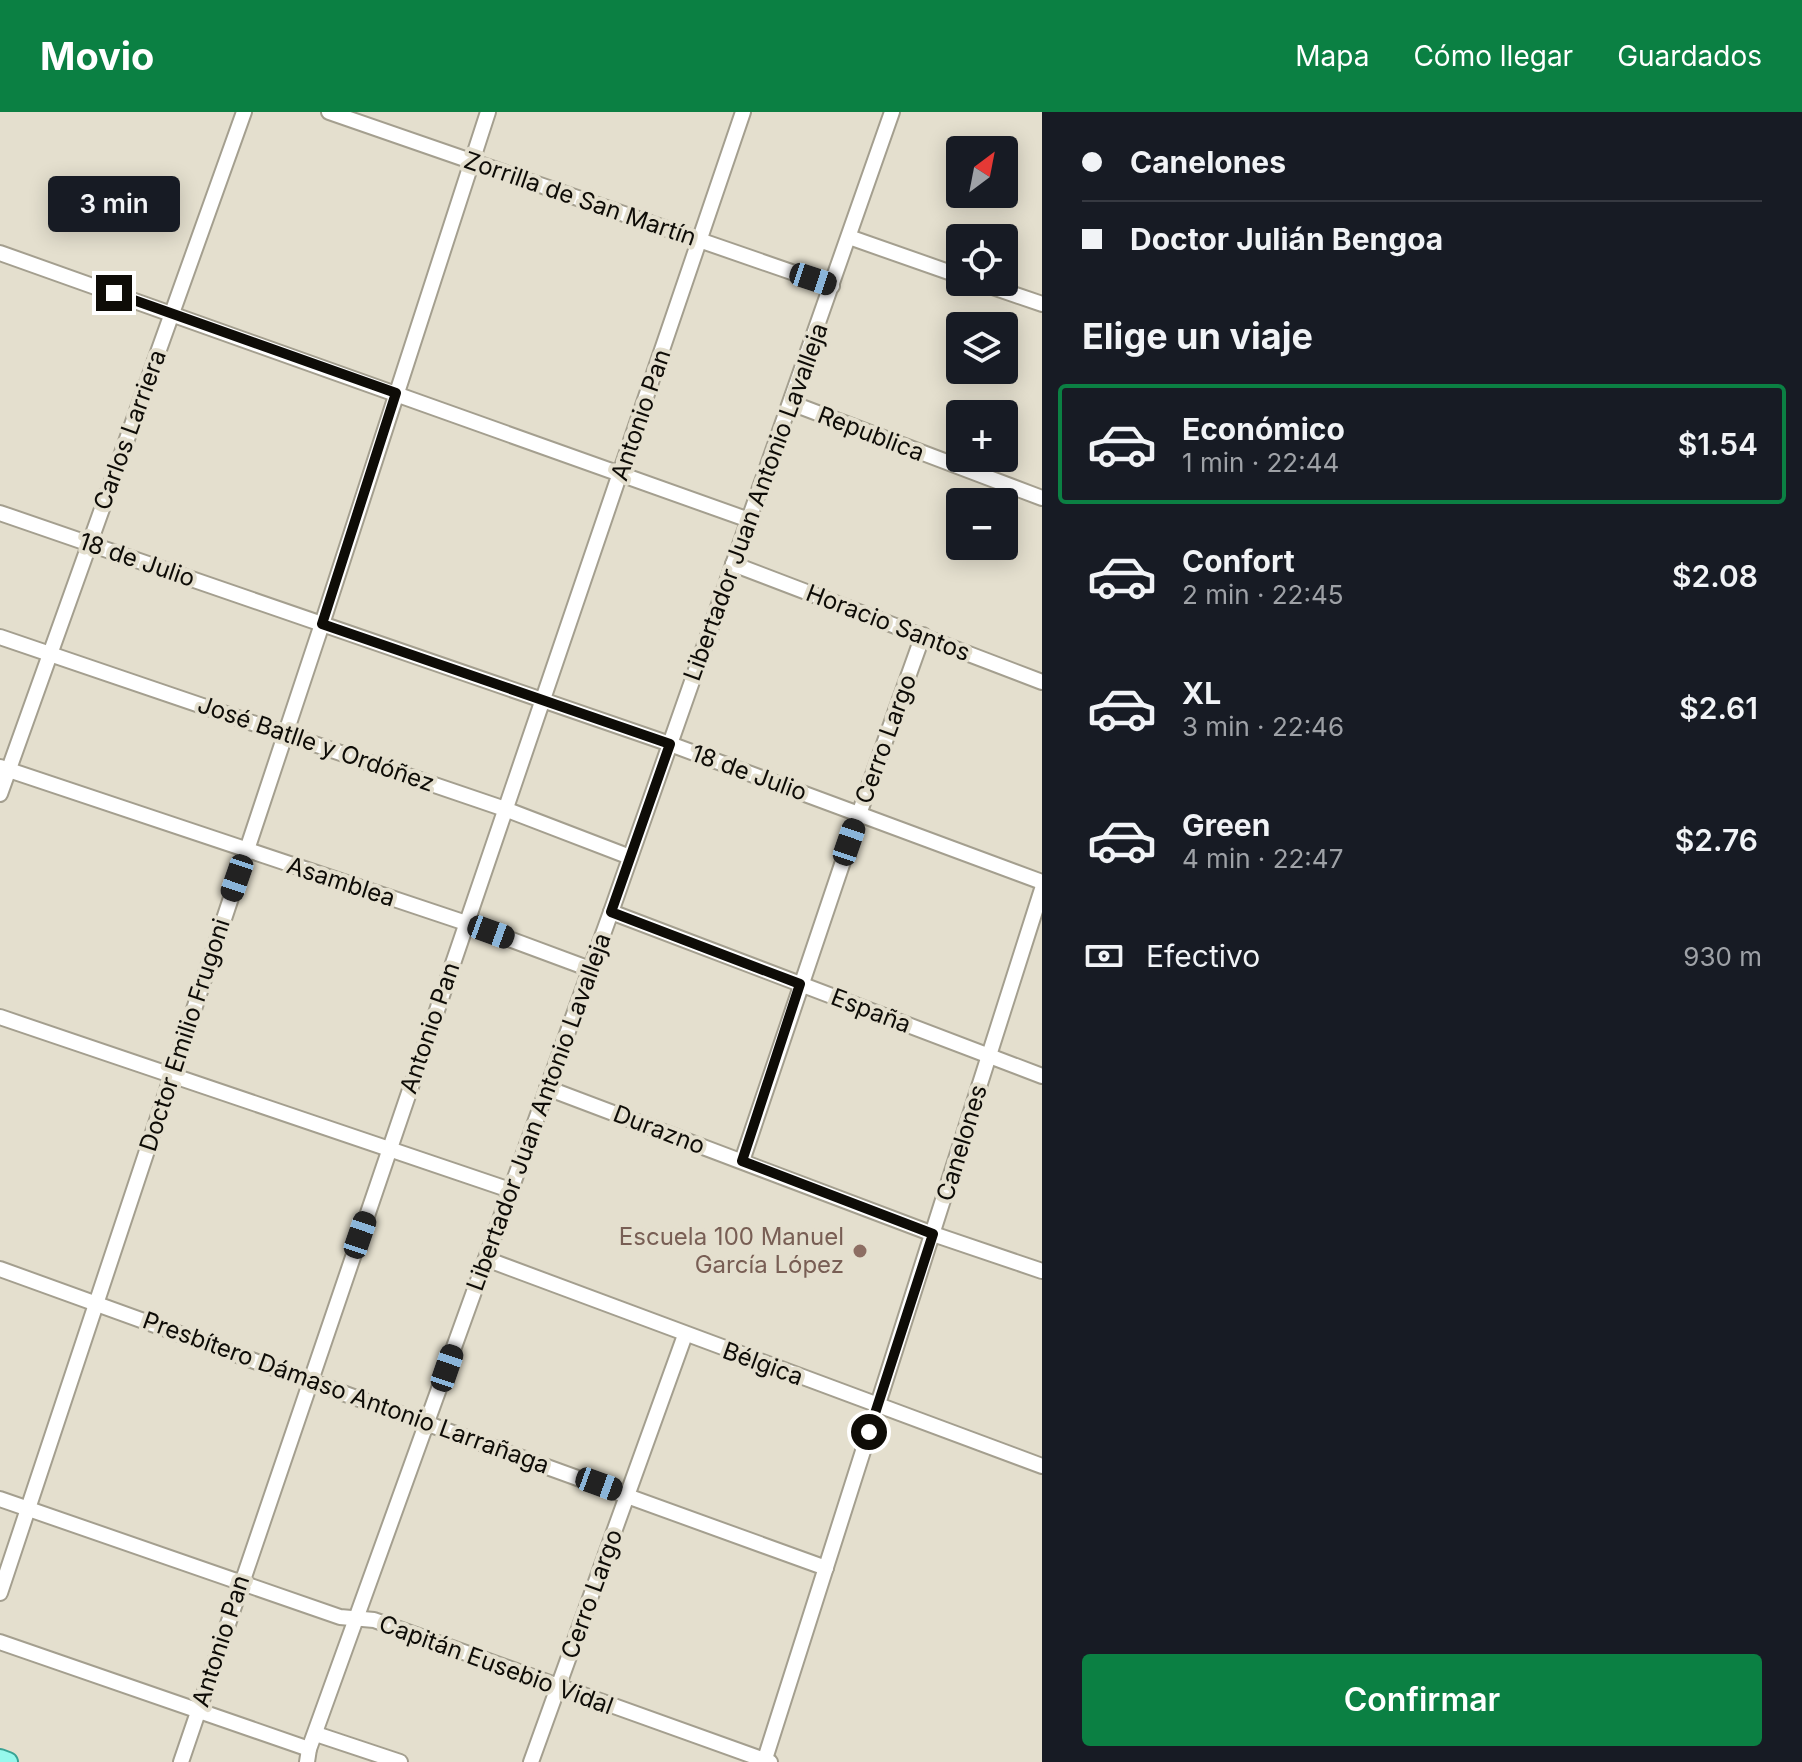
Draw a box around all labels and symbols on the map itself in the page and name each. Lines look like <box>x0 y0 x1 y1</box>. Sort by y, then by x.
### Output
north arrow <box>946 136 1018 208</box>
street label: Zorrilla de San Martín <box>460 145 700 252</box>
callout: 3 min <box>48 177 180 233</box>
car <box>786 260 840 298</box>
route end <box>96 275 132 311</box>
street label: Libertador Juan Antonio Lavalleja <box>677 319 834 685</box>
street label: Antonio Pan <box>605 345 677 484</box>
street label: Carlos Larriera <box>87 346 172 514</box>
street label: Republica <box>814 400 929 467</box>
street label: 18 de Julio <box>75 526 199 593</box>
street label: Horacio Santos <box>802 578 974 667</box>
street label: Cerro Largo <box>849 670 922 807</box>
street label: José Batlle y Ordóñez <box>194 689 438 798</box>
street label: 18 de Julio <box>687 738 811 807</box>
car <box>830 815 868 869</box>
street label: Asamblea <box>283 850 399 913</box>
car <box>218 851 256 905</box>
car <box>464 913 518 951</box>
street label: Doctor Emilio Frugoni <box>133 915 236 1155</box>
street label: Libertador Juan Antonio Lavalleja <box>460 929 617 1295</box>
street label: Antonio Pan <box>394 958 466 1097</box>
street label: España <box>827 982 915 1039</box>
street label: Canelones <box>930 1081 993 1205</box>
street label: Durazno <box>609 1099 709 1160</box>
car <box>341 1208 379 1262</box>
place label: Escuela 100 Manuel García López <box>619 1222 844 1279</box>
marker: Escuela 100 Manuel García López <box>851 1242 869 1260</box>
street label: Presbítero Dámaso Antonio Larrañaga <box>139 1305 553 1480</box>
street label: Bélgica <box>719 1336 807 1391</box>
car <box>428 1341 466 1395</box>
route start <box>851 1414 887 1450</box>
car <box>572 1465 626 1503</box>
street label: Cerro Largo <box>555 1525 628 1662</box>
street label: Antonio Pan <box>186 1571 255 1710</box>
street label: Capitán Eusebio Vidal <box>375 1609 617 1720</box>

